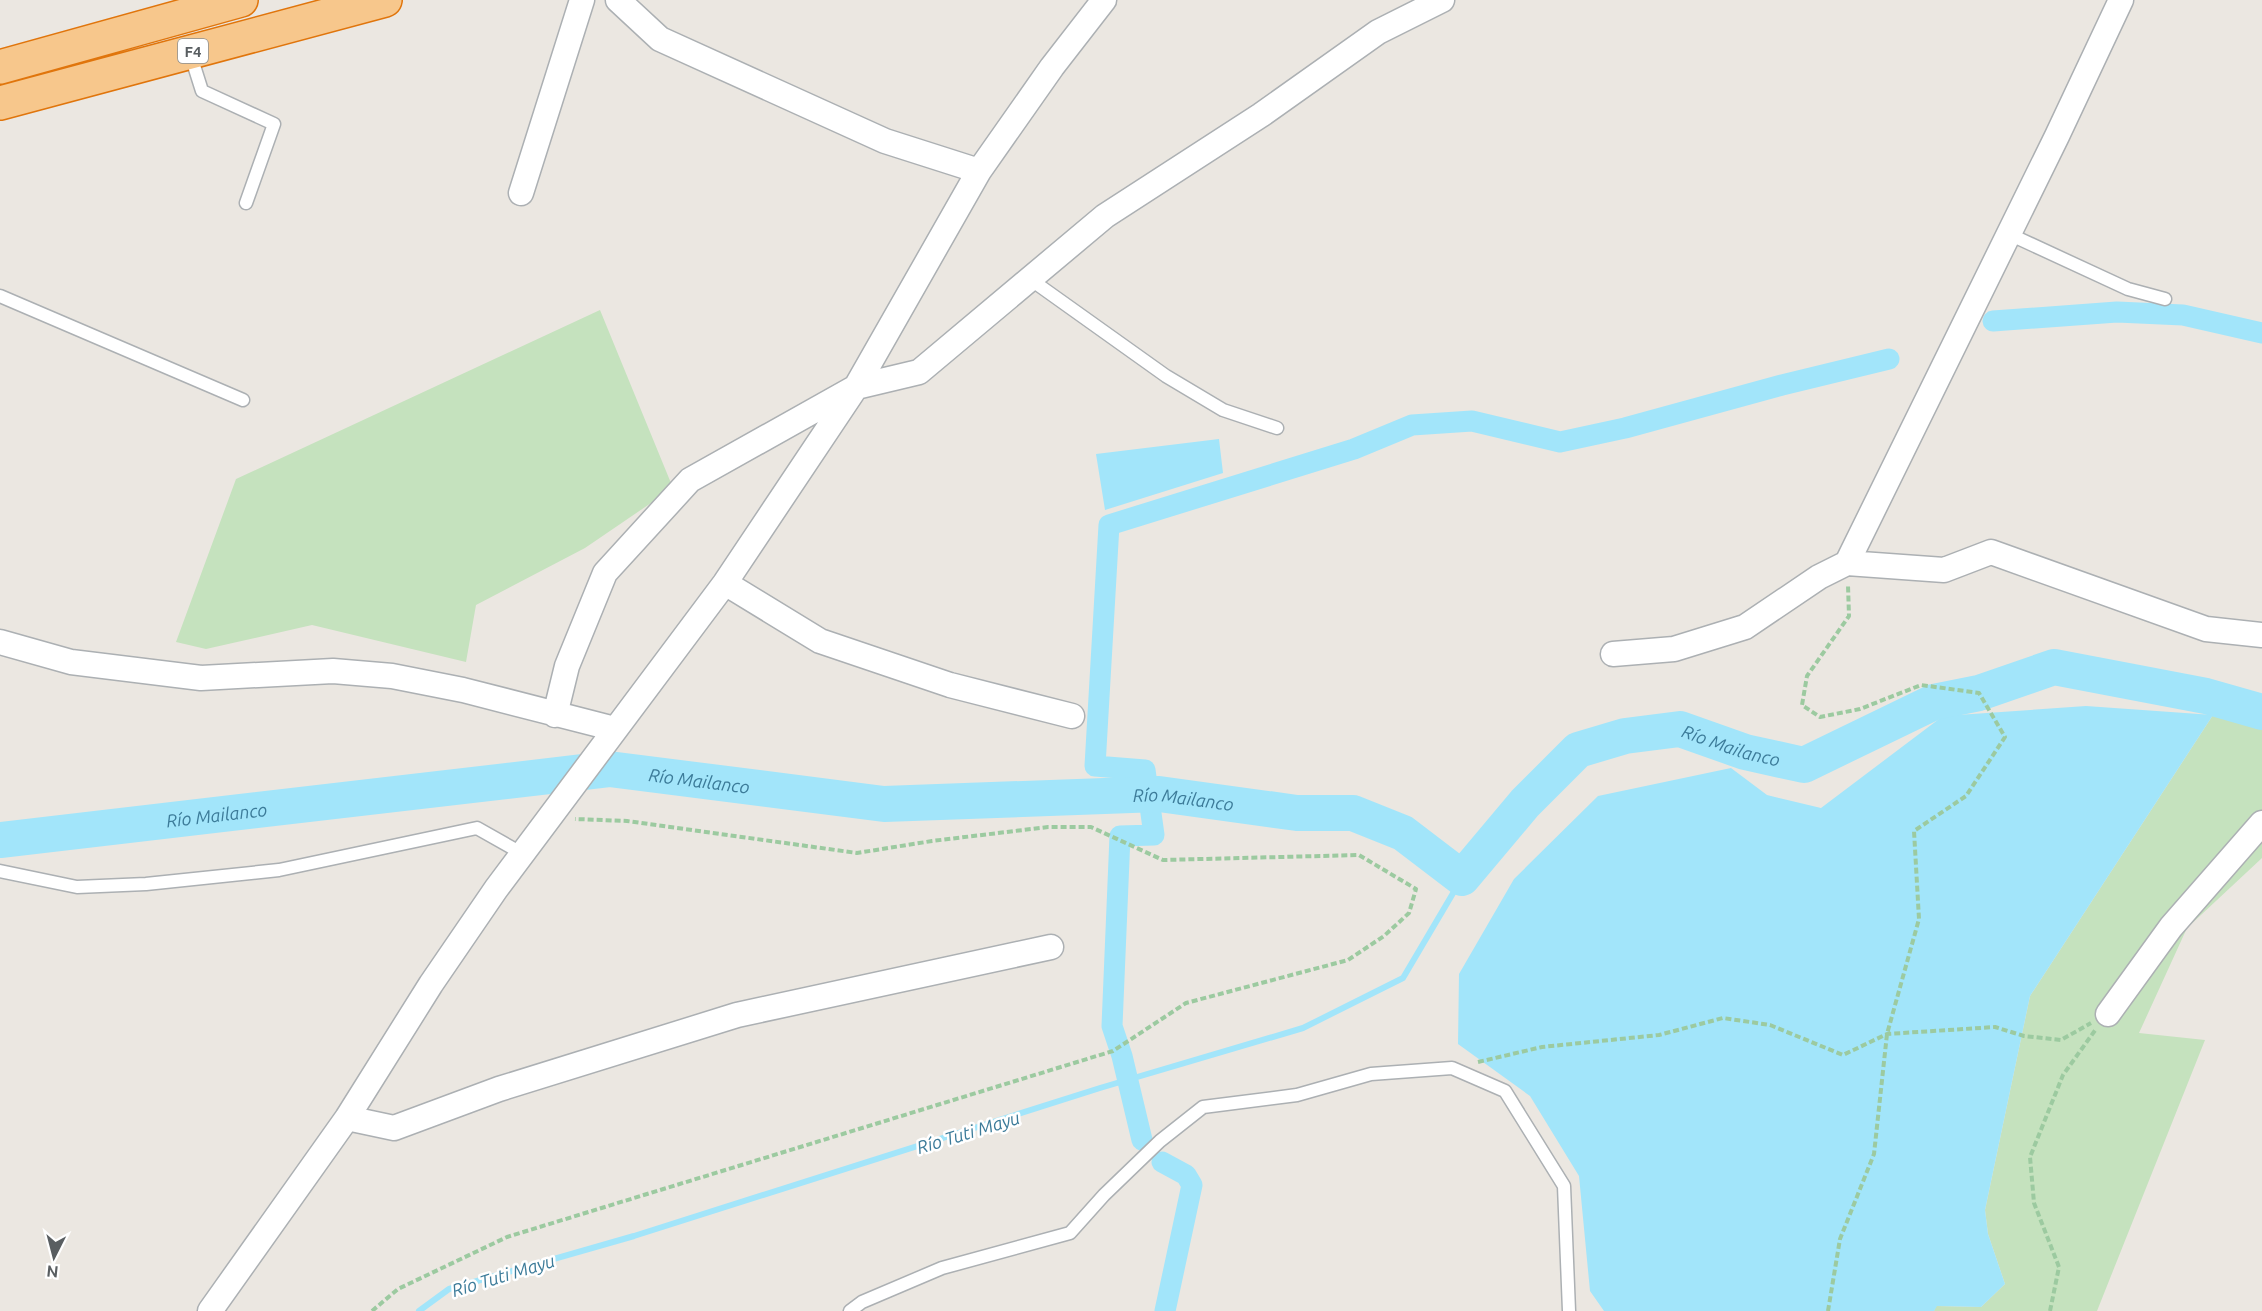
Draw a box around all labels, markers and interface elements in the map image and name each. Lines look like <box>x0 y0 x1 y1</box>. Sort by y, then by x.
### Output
road number: F4 <box>178 39 208 63</box>
water label: Río Mailanco <box>1679 721 1782 769</box>
water label: Río Mailanco <box>648 764 751 797</box>
water label: Río Mailanco <box>1132 784 1235 814</box>
water label: Río Mailanco <box>165 799 268 831</box>
water label: Río Tuti Mayu <box>914 1107 1022 1157</box>
north arrow <box>24 1227 84 1287</box>
water label: Río Tuti Mayu <box>449 1250 557 1300</box>
text: N <box>46 1262 59 1281</box>

